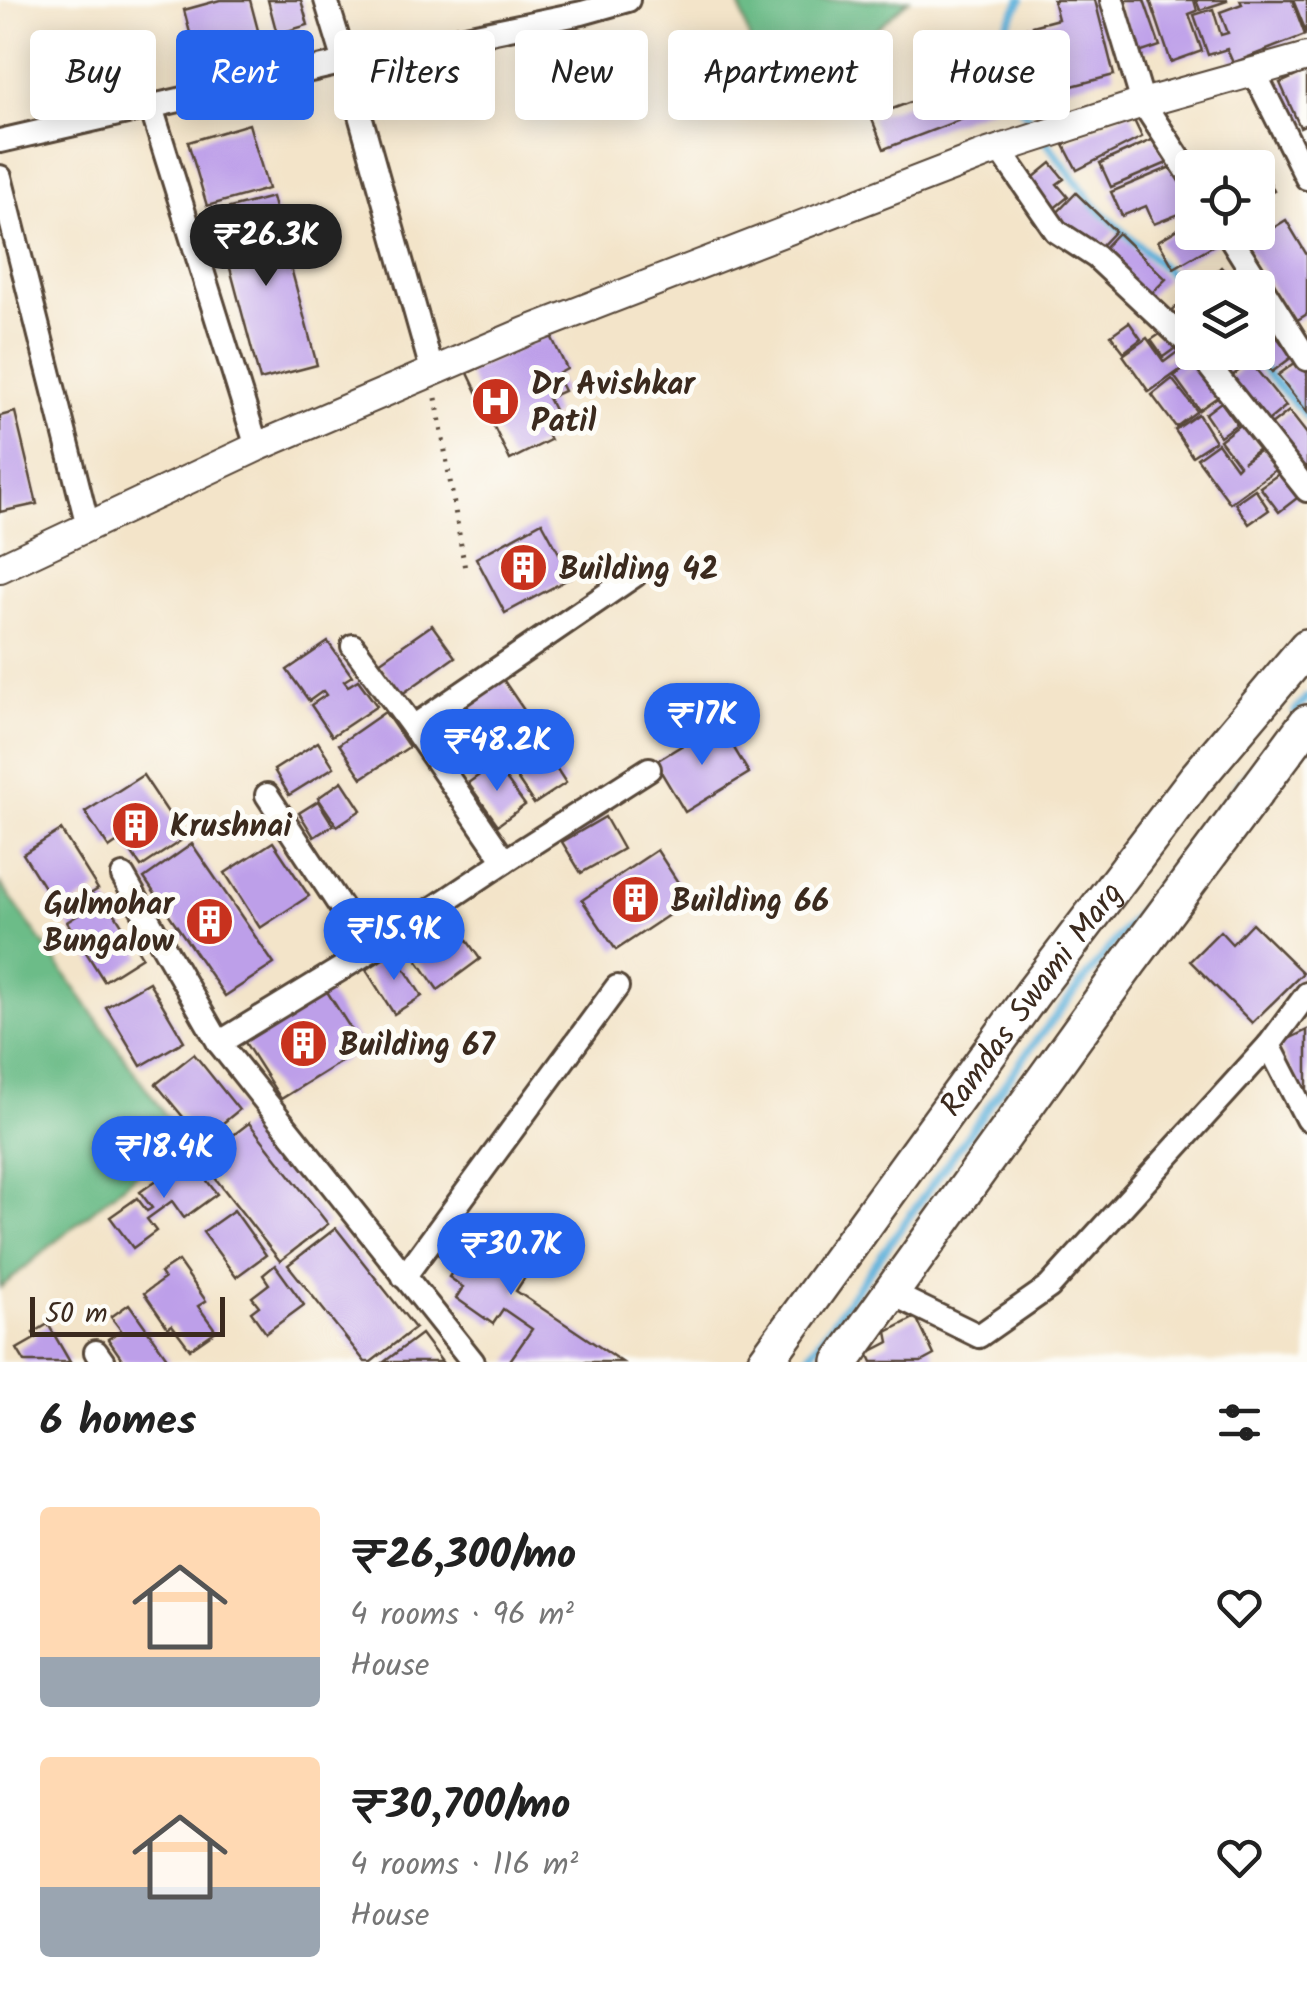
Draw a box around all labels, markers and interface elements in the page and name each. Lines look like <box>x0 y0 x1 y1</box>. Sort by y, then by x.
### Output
chip: Buy <box>30 30 156 120</box>
chip: Rent <box>176 30 314 120</box>
chip: Filters <box>334 30 495 120</box>
chip: New <box>515 30 648 120</box>
chip: Apartment <box>668 30 893 120</box>
chip: House <box>913 30 1070 120</box>
map controls <box>1175 150 1275 370</box>
button: locate <box>1175 150 1275 250</box>
pin: ₹26.3K <box>185 204 347 289</box>
text: ₹26.3K <box>212 211 320 262</box>
button: layers <box>1175 270 1275 370</box>
place label: Dr Avishkar Patil <box>531 360 696 448</box>
hospital icon: Dr Avishkar Patil <box>470 375 522 427</box>
building icon: Building 42 <box>498 542 550 594</box>
place label: Building 42 <box>559 545 718 596</box>
pin: ₹17K <box>643 683 761 768</box>
text: ₹17K <box>666 690 738 741</box>
pin: ₹48.2K <box>416 709 578 794</box>
text: ₹48.2K <box>442 716 552 767</box>
building icon: Krushnai <box>109 799 161 851</box>
place label: Krushnai <box>170 802 292 853</box>
street label: Ramdas Swami Marg <box>928 871 1137 1128</box>
building icon: Building 66 <box>610 874 662 926</box>
place label: Building 66 <box>671 877 829 928</box>
place label: Gulmohar Bungalow <box>43 880 175 968</box>
building icon: Gulmohar Bungalow <box>183 895 235 947</box>
pin: ₹15.9K <box>313 898 475 983</box>
text: ₹15.9K <box>346 905 442 956</box>
building icon: Building 67 <box>278 1018 330 1070</box>
place label: Building 67 <box>339 1021 496 1072</box>
pin: ₹18.4K <box>83 1116 245 1201</box>
text: ₹18.4K <box>114 1123 214 1174</box>
pin: ₹30.7K <box>430 1213 592 1298</box>
text: ₹30.7K <box>459 1220 563 1271</box>
scale bar <box>30 1292 225 1336</box>
text: 50 m <box>45 1292 108 1337</box>
text: 6 homes <box>40 1389 196 1456</box>
icon: filters <box>1212 1395 1267 1450</box>
text: ₹26,300/mo <box>350 1523 576 1590</box>
icon: home <box>120 1547 240 1667</box>
icon: heart <box>1212 1580 1267 1635</box>
text: 4 rooms · 96 m² <box>350 1590 574 1641</box>
text: House <box>350 1641 429 1692</box>
text: ₹30,700/mo <box>350 1773 570 1840</box>
icon: home <box>120 1797 240 1917</box>
icon: heart <box>1212 1830 1267 1885</box>
text: 4 rooms · 116 m² <box>350 1840 578 1891</box>
text: House <box>350 1891 429 1942</box>

